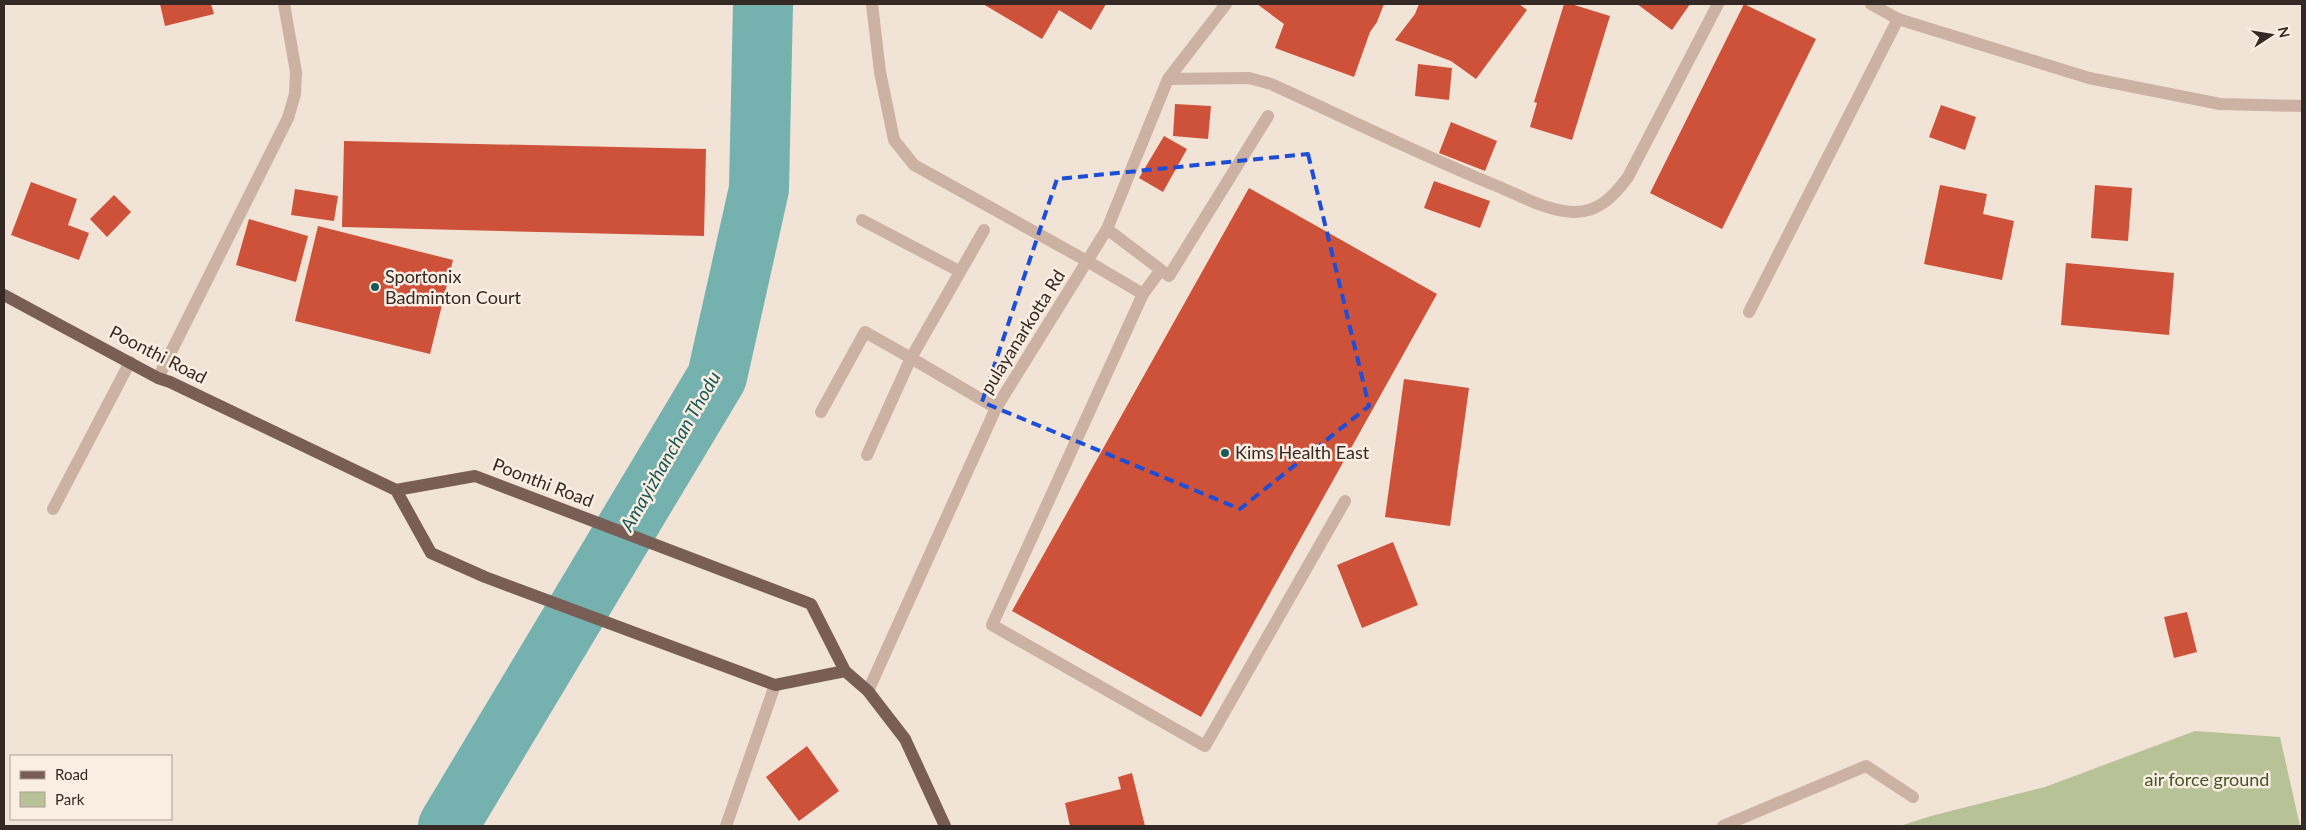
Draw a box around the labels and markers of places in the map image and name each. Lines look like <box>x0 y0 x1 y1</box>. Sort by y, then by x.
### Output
place label: Sportonix Badminton Court <box>385 265 521 308</box>
marker: Sportonix Badminton Court <box>369 281 381 293</box>
place label: Kims Health East <box>1235 441 1370 463</box>
marker: Kims Health East <box>1219 447 1231 459</box>

